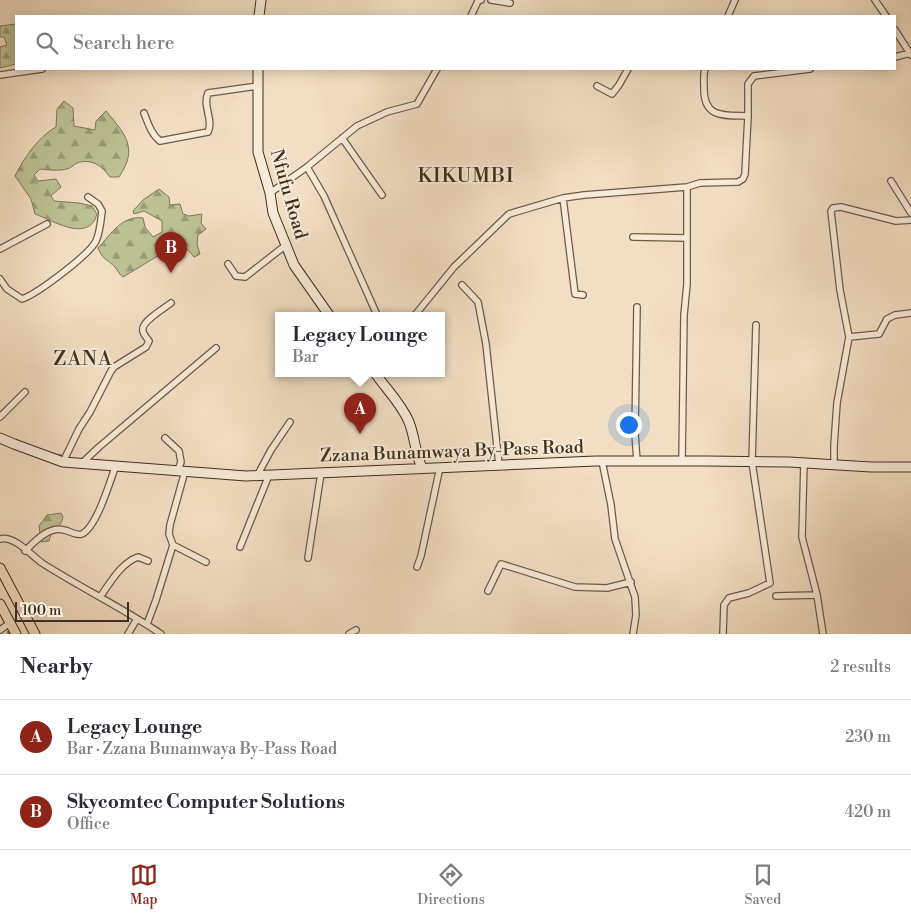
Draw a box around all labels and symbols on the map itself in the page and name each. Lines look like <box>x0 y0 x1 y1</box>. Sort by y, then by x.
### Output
street label: Nfufu Road <box>265 147 313 242</box>
district label: KIKUMBI <box>417 164 515 189</box>
pin: B <box>155 232 187 273</box>
district label: ZANA <box>53 347 113 372</box>
pin: A <box>344 393 376 434</box>
your location <box>616 412 642 438</box>
street label: Zzana Bunamwaya By-Pass Road <box>320 435 585 468</box>
scale bar <box>15 599 129 622</box>

